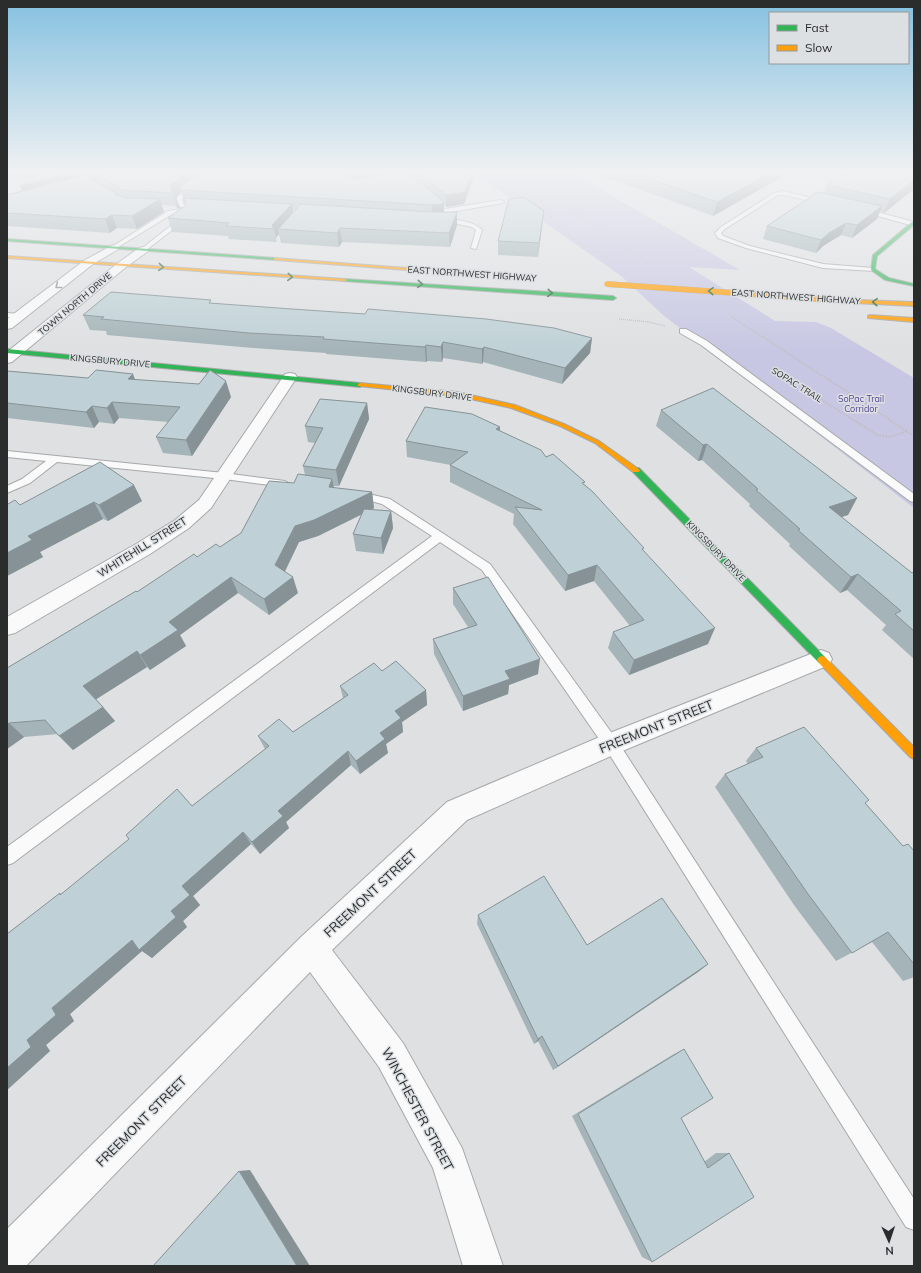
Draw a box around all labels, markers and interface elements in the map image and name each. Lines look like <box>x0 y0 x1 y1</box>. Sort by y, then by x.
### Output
legend <box>769 12 909 64</box>
text: Fast <box>805 20 829 35</box>
text: Slow <box>805 40 833 55</box>
one-way arrow <box>158 263 164 272</box>
street label: EAST NORTHWEST HIGHWAY <box>407 264 537 284</box>
street label: TOWN NORTH DRIVE <box>36 270 114 337</box>
one-way arrow <box>287 272 293 281</box>
one-way arrow <box>417 280 423 288</box>
one-way arrow <box>55 282 62 289</box>
one-way arrow <box>708 286 714 295</box>
street label: EAST NORTHWEST HIGHWAY <box>731 287 861 307</box>
one-way arrow <box>547 289 553 298</box>
one-way arrow <box>872 298 878 307</box>
street label: KINGSBURY DRIVE <box>69 352 151 369</box>
street label: SOPAC TRAIL <box>770 364 825 405</box>
street label: KINGSBURY DRIVE <box>391 382 473 403</box>
park label: SoPac Trail Corridor <box>838 393 884 414</box>
street label: WHITEHILL STREET <box>95 514 190 580</box>
street label: KINGSBURY DRIVE <box>684 518 748 583</box>
street label: FREEMONT STREET <box>597 696 715 756</box>
street label: FREEMONT STREET <box>320 846 420 940</box>
street label: WINCHESTER STREET <box>379 1045 457 1174</box>
street label: FREEMONT STREET <box>92 1072 190 1170</box>
north arrow <box>869 1221 909 1261</box>
text: N <box>885 1244 894 1258</box>

